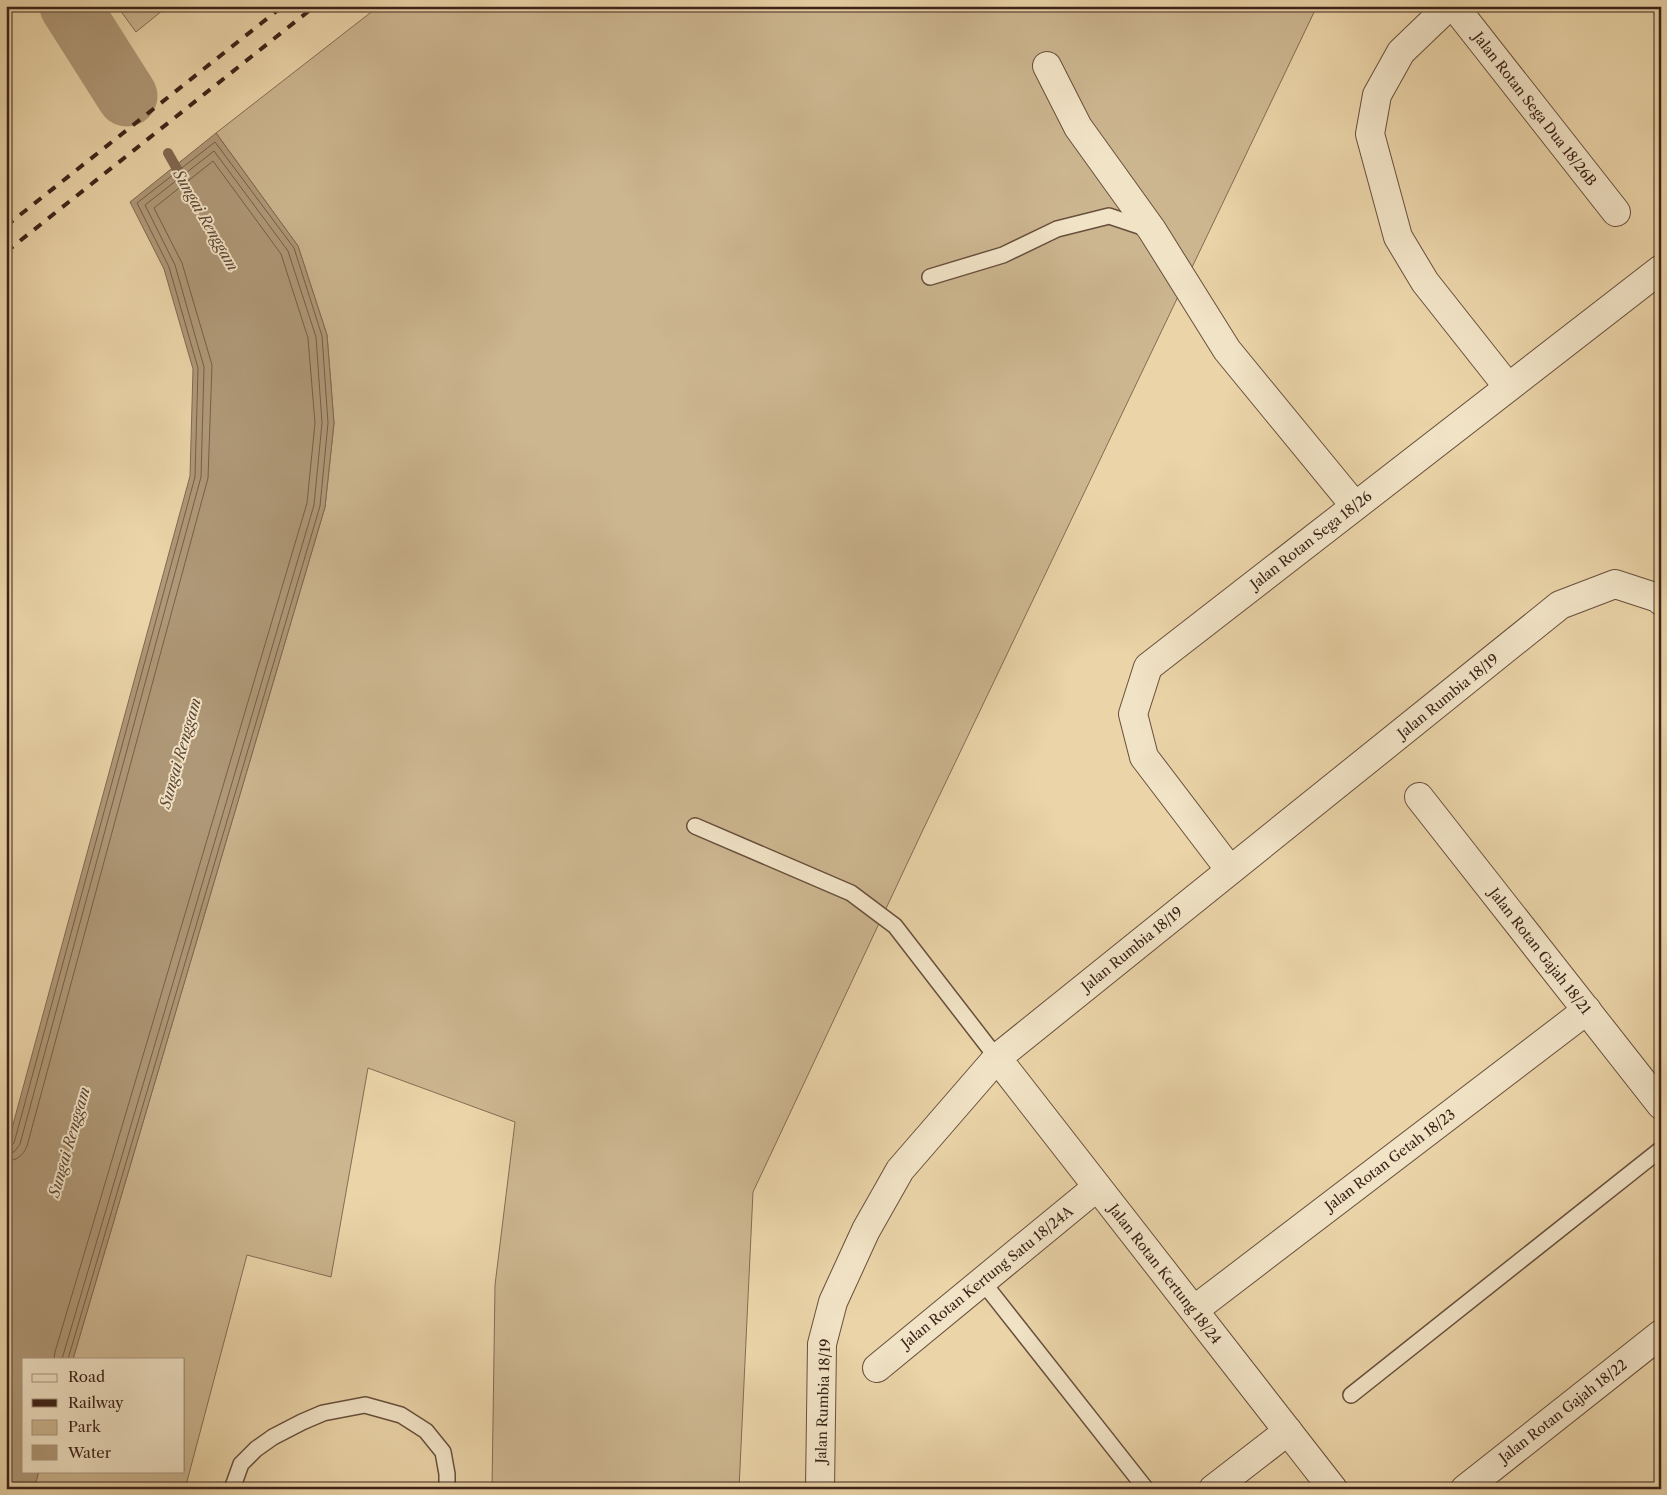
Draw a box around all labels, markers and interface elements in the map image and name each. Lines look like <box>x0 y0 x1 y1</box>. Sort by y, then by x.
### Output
street label: Jalan Rotan Sega Dua 18/26B <box>1468 27 1601 190</box>
water label: Sungai Renggam <box>169 165 243 274</box>
street label: Jalan Rotan Sega 18/26 <box>1245 487 1375 594</box>
street label: Jalan Rumbia 18/19 <box>1392 650 1502 744</box>
water label: Sungai Renggam <box>155 696 205 811</box>
street label: Jalan Rotan Gajah 18/21 <box>1484 883 1595 1018</box>
street label: Jalan Rumbia 18/19 <box>1076 903 1186 997</box>
water label: Sungai Renggam <box>44 1085 94 1200</box>
street label: Jalan Rotan Getah 18/23 <box>1320 1105 1459 1216</box>
street label: Jalan Rotan Kertung 18/24 <box>1104 1199 1225 1348</box>
street label: Jalan Rotan Kertung Satu 18/24A <box>896 1202 1077 1353</box>
street label: Jalan Rumbia 18/19 <box>812 1338 834 1466</box>
street label: Jalan Rotan Gajah 18/22 <box>1494 1355 1631 1468</box>
legend <box>22 1358 185 1472</box>
text: Road <box>68 1367 105 1386</box>
text: Railway <box>68 1393 124 1412</box>
text: Park <box>68 1417 102 1436</box>
text: Water <box>67 1443 112 1462</box>

